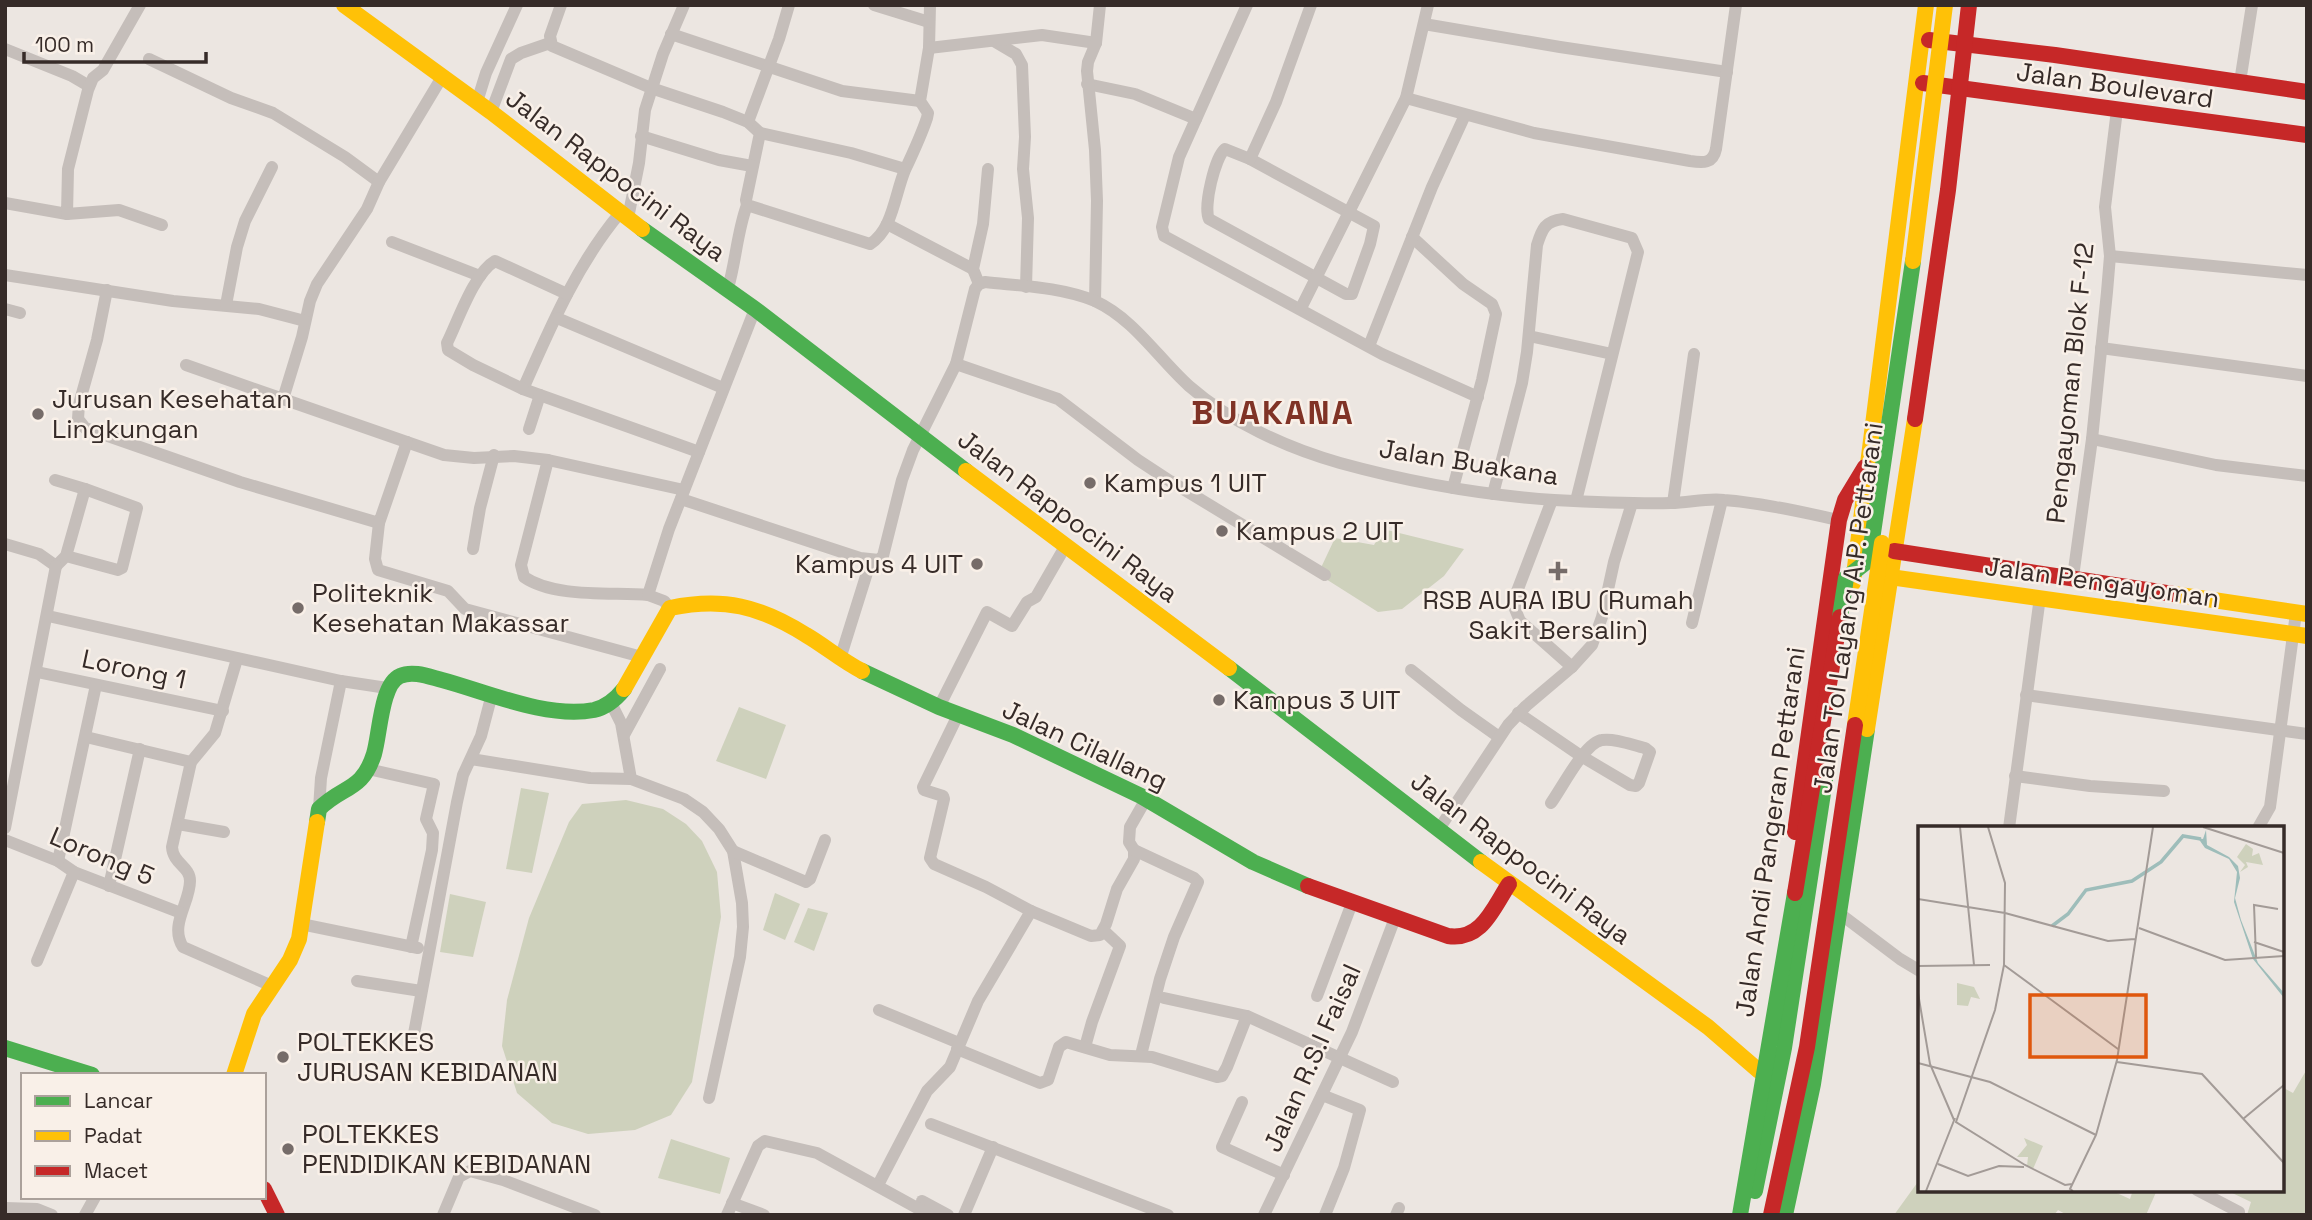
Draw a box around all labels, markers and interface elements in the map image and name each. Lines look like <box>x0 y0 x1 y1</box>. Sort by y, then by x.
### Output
scale bar <box>24 21 206 65</box>
text: 100 m <box>35 31 94 58</box>
street label: Jalan Boulevard <box>2014 54 2216 116</box>
street label: Jalan Rappocini Raya <box>499 81 733 269</box>
street label: Pengayoman Blok F-12 <box>2038 241 2102 525</box>
place label: Jurusan Kesehatan Lingkungan <box>52 382 292 446</box>
district label: BUAKANA <box>1191 392 1355 434</box>
marker: Jurusan Kesehatan Lingkungan <box>30 406 46 422</box>
street label: Jalan Tol Layang A.P. Pettarani <box>1805 420 1891 796</box>
street label: Jalan Rappocini Raya <box>951 422 1185 610</box>
street label: Jalan Buakana <box>1377 431 1561 493</box>
place label: Kampus 1 UIT <box>1104 466 1267 500</box>
marker: Kampus 1 UIT <box>1082 475 1098 491</box>
place label: Kampus 2 UIT <box>1236 514 1404 548</box>
marker: Kampus 2 UIT <box>1214 523 1230 539</box>
place label: Kampus 4 UIT <box>795 547 963 581</box>
street label: Jalan Pengayoman <box>1982 549 2222 615</box>
marker: Kampus 4 UIT <box>969 556 985 572</box>
marker: RSB AURA IBU (Rumah Sakit Bersalin) <box>1548 561 1568 581</box>
place label: Politeknik Kesehatan Makassar <box>312 576 569 640</box>
place label: RSB AURA IBU (Rumah Sakit Bersalin) <box>1422 583 1694 647</box>
marker: Politeknik Kesehatan Makassar <box>290 600 306 616</box>
street label: Lorong 1 <box>79 641 189 697</box>
street label: Jalan Andi Pangeran Pettarani <box>1727 645 1813 1019</box>
place label: Kampus 3 UIT <box>1233 683 1401 717</box>
street label: Jalan Cilallang <box>997 692 1173 798</box>
marker: Kampus 3 UIT <box>1211 692 1227 708</box>
street label: Jalan Rappocini Raya <box>1404 764 1638 952</box>
street label: Lorong 5 <box>45 819 159 893</box>
inset map <box>1918 826 2284 1192</box>
street label: Jalan R.S.I Faisal <box>1255 959 1369 1157</box>
place label: POLTEKKES JURUSAN KEBIDANAN <box>297 1025 558 1089</box>
marker: POLTEKKES JURUSAN KEBIDANAN <box>275 1049 291 1065</box>
legend <box>21 1073 266 1199</box>
text: Lancar <box>84 1087 153 1114</box>
place label: POLTEKKES PENDIDIKAN KEBIDANAN <box>302 1117 591 1181</box>
text: Padat <box>84 1122 143 1149</box>
marker: POLTEKKES PENDIDIKAN KEBIDANAN <box>280 1141 296 1157</box>
text: Macet <box>84 1157 148 1184</box>

